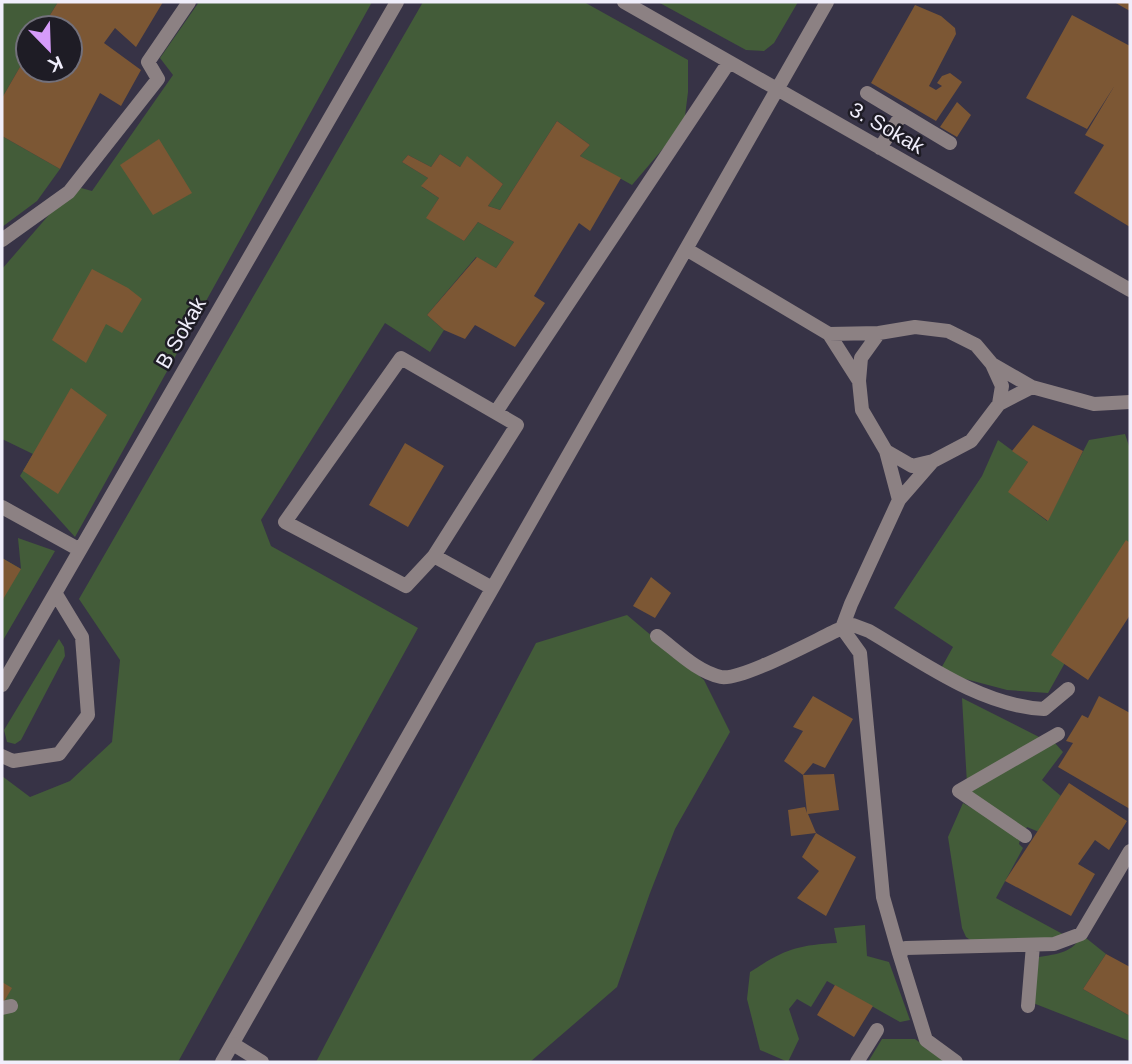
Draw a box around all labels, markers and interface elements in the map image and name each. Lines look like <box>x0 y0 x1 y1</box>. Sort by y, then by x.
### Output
north arrow <box>14 14 84 84</box>
text: K <box>45 52 66 77</box>
street label: 3. Sokak <box>846 97 929 158</box>
street label: B Sokak <box>151 293 210 372</box>

